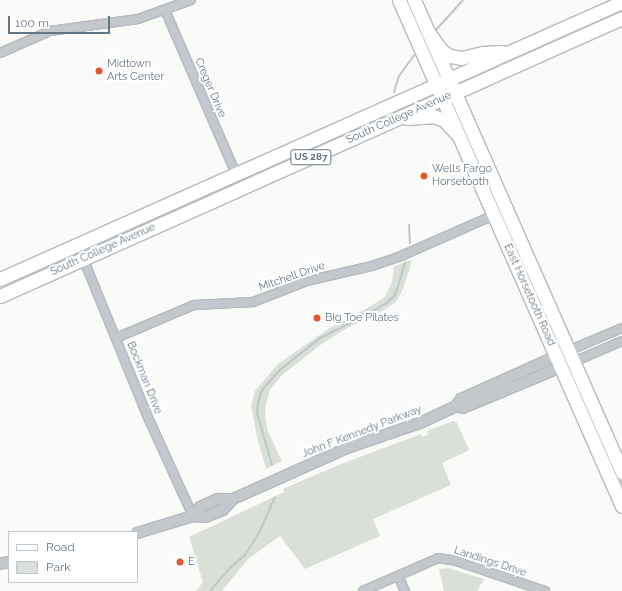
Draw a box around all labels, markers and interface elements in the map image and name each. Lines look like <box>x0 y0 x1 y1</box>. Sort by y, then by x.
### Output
scale bar <box>10 8 112 34</box>
text: 100 m <box>15 16 49 30</box>
street label: Creger Drive <box>191 56 229 120</box>
place label: Midtown Arts Center <box>107 58 164 84</box>
marker: Midtown Arts Center <box>94 66 104 76</box>
street label: South College Avenue <box>344 89 454 147</box>
road number: US 287 <box>290 149 332 165</box>
place label: Wells Fargo Horsetooth <box>432 163 492 189</box>
marker: Wells Fargo Horsetooth <box>419 171 429 181</box>
street label: South College Avenue <box>48 221 158 279</box>
street label: East Horsetooth Road <box>500 242 558 348</box>
street label: Mitchell Drive <box>257 259 327 295</box>
place label: Big Toe Pilates <box>325 311 399 325</box>
marker: Big Toe Pilates <box>312 313 322 323</box>
street label: Bockman Drive <box>123 340 165 416</box>
street label: John F Kennedy Parkway <box>300 403 424 461</box>
legend <box>8 531 138 583</box>
text: Road <box>46 540 75 554</box>
street label: Landings Drive <box>452 544 528 580</box>
place label: E <box>188 555 195 569</box>
marker: E <box>175 557 185 567</box>
text: Park <box>46 560 71 574</box>

